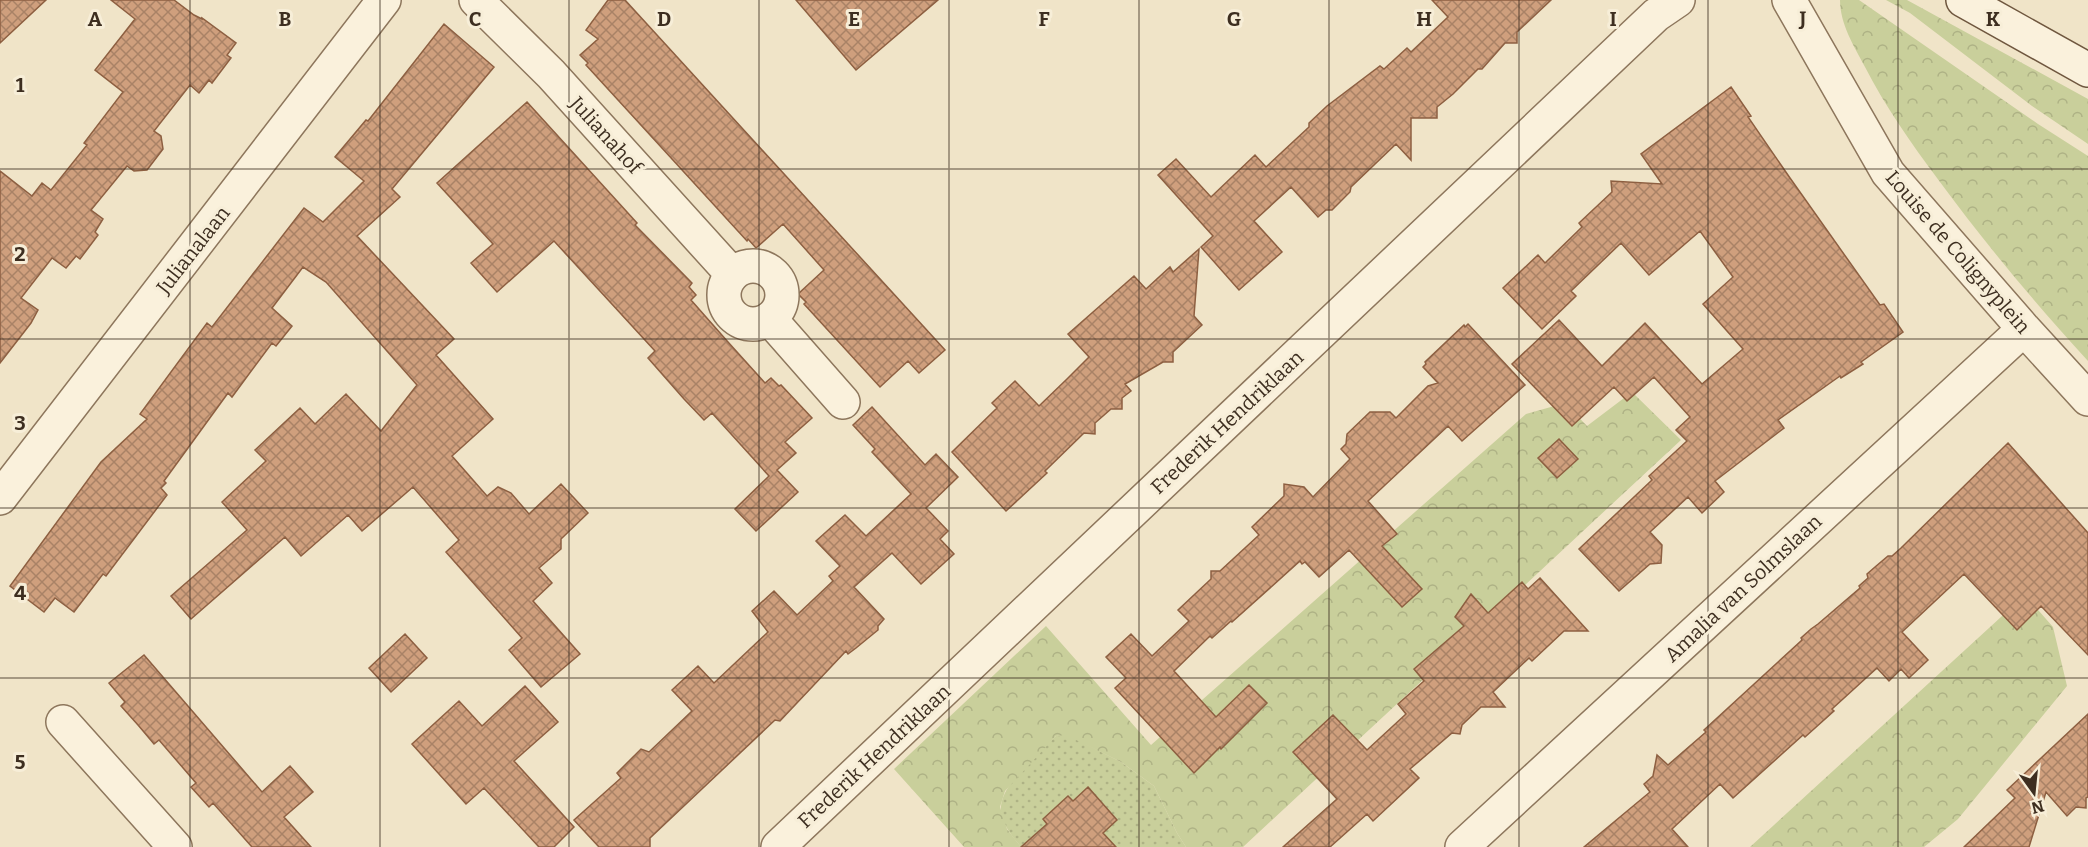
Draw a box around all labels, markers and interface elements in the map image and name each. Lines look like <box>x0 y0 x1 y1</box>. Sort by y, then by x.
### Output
text: A <box>88 7 103 31</box>
text: B <box>279 7 292 31</box>
text: C <box>469 7 481 31</box>
text: D <box>657 7 671 31</box>
text: E <box>848 7 860 31</box>
text: F <box>1038 7 1050 31</box>
text: G <box>1227 7 1241 31</box>
text: H <box>1416 7 1432 31</box>
text: I <box>1609 7 1617 31</box>
text: J <box>1799 7 1807 31</box>
text: K <box>1986 7 2001 31</box>
text: 1 <box>16 73 25 97</box>
street label: Julianahof <box>564 91 648 180</box>
street label: Louise de Colignyplein <box>1881 166 2036 339</box>
street label: Julianalaan <box>151 201 235 299</box>
text: 2 <box>14 242 26 266</box>
street label: Frederik Hendriklaan <box>1146 345 1308 499</box>
text: 3 <box>14 411 26 435</box>
street label: Amalia van Solmslaan <box>1660 509 1827 667</box>
text: 4 <box>14 581 26 605</box>
street label: Frederik Hendriklaan <box>793 679 955 833</box>
text: 5 <box>15 750 26 774</box>
north arrow <box>2004 763 2064 823</box>
text: N <box>2029 796 2046 818</box>

